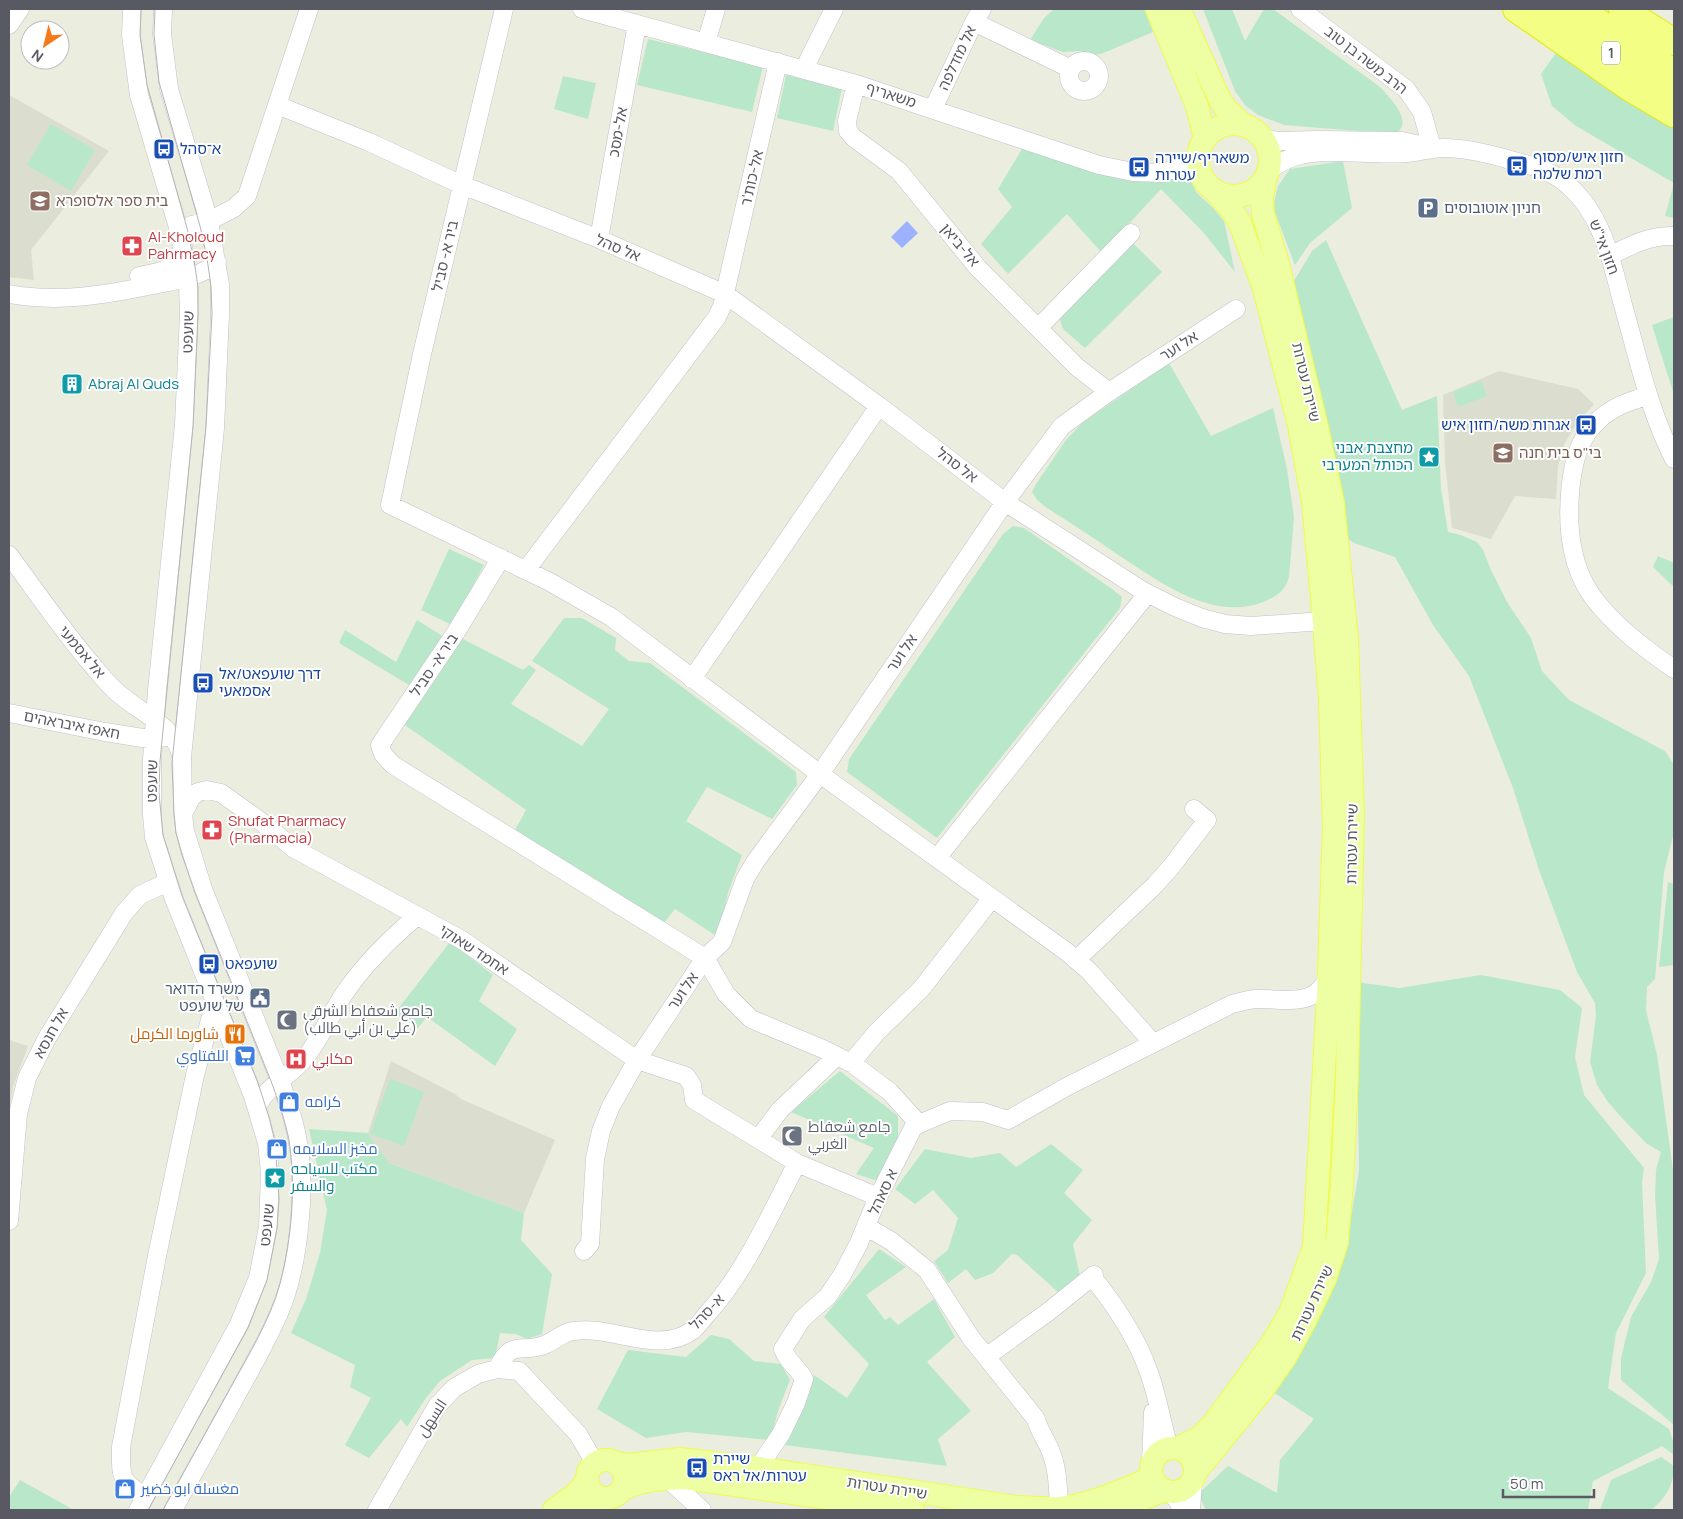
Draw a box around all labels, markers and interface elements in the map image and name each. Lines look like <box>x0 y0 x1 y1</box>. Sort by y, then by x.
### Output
north arrow <box>20 20 70 70</box>
street label: הרב משה בן טוב <box>1320 20 1412 99</box>
street label: אל מזדלפה <box>932 22 981 94</box>
road number: 1 <box>1602 42 1620 64</box>
text: N <box>28 45 47 67</box>
street label: משאריף <box>863 77 919 113</box>
street label: אל-מסכ <box>603 105 632 159</box>
bus stop icon: א־סהל <box>152 137 176 161</box>
place label: א־סהל <box>180 138 221 159</box>
place label: חזון איש/מסוף רמת שלמה <box>1533 146 1624 184</box>
place label: משאריף/שיירה עטרות <box>1155 147 1250 185</box>
street label: אל-כות'ר <box>735 148 768 208</box>
bus stop icon: חזון איש/מסוף רמת שלמה <box>1505 154 1529 178</box>
bus stop icon: משאריף/שיירה עטרות <box>1127 155 1151 179</box>
school or university icon: בית ספר אלסופרא <box>28 189 52 213</box>
place label: בית ספר אלסופרא <box>56 190 169 211</box>
parking icon: חניון אוטובוסים <box>1416 196 1440 220</box>
place label: חניון אוטובוסים <box>1444 197 1541 218</box>
street label: חזון אי"ש <box>1584 216 1625 278</box>
street label: ביר א- סביל <box>426 218 463 294</box>
street label: אל-ביאן <box>936 218 985 271</box>
place label: Al-Kholoud Pahrmacy <box>148 226 224 264</box>
street label: אל סהל <box>592 229 644 266</box>
pharmacy icon: Al-Kholoud Pahrmacy <box>120 234 144 258</box>
street label: שועפט <box>176 310 199 354</box>
street label: אל וער <box>1156 325 1202 366</box>
street label: שיירת עטרות <box>1287 340 1326 424</box>
building icon: Abraj Al Quds <box>60 372 84 396</box>
place label: Abraj Al Quds <box>88 373 179 394</box>
bus stop icon: אגרות משה/חזון איש <box>1574 413 1598 437</box>
place label: אגרות משה/חזון איש <box>1441 414 1570 435</box>
place label: מחצבת אבני הכותל המערבי <box>1322 437 1413 475</box>
school or university icon: בי"ס בית חנה <box>1491 441 1515 465</box>
street label: אל סהל <box>932 442 982 487</box>
place label: בי"ס בית חנה <box>1519 442 1602 463</box>
place icon: מחצבת אבני הכותל המערבי <box>1417 445 1441 469</box>
street label: אל אסמעי <box>54 621 111 682</box>
street label: ביר א- סביל <box>405 628 463 701</box>
street label: אל וער <box>881 630 922 676</box>
place label: דרך שועפאט/אל אסמאעי <box>219 663 321 701</box>
bus stop icon: דרך שועפאט/אל אסמאעי <box>191 671 215 695</box>
street label: חאפז איבראהים <box>22 705 122 744</box>
street label: שועפט <box>141 759 162 803</box>
street label: שיירת עטרות <box>1340 803 1363 885</box>
place label: Shufat Pharmacy (Pharmacia) <box>228 810 346 848</box>
pharmacy icon: Shufat Pharmacy (Pharmacia) <box>200 818 224 842</box>
street label: אחמד שאוקי <box>435 919 513 980</box>
bus stop icon: שועפאט <box>197 952 221 976</box>
place label: שועפאט <box>225 953 277 974</box>
street label: אל וער <box>662 968 703 1014</box>
place label: משרד הדואר של שועפט <box>165 978 244 1016</box>
public building icon: משרד הדואר של שועפט <box>248 986 272 1010</box>
place label: جامع شعفاط الشرقي (علي بن أبي طالب) <box>303 1000 433 1040</box>
street label: אל חנסא <box>28 1004 73 1062</box>
mosque icon: جامع شعفاط الشرقي (علي بن أبي طالب) <box>275 1008 299 1032</box>
restaurant icon: شاورما الكرمل <box>223 1022 247 1046</box>
place label: شاورما الكرمل <box>130 1023 219 1044</box>
supermarket icon: اللفتاوي <box>233 1044 257 1068</box>
place label: اللفتاوي <box>176 1045 229 1068</box>
hospital icon: مكابي <box>284 1047 308 1071</box>
place label: مكابي <box>312 1048 353 1071</box>
shop icon: كرامه <box>277 1090 301 1114</box>
place label: كرامه <box>305 1091 341 1112</box>
place label: جامع شعفاط الغربي <box>808 1116 890 1156</box>
mosque icon: جامع شعفاط الغربي <box>780 1124 804 1148</box>
shop icon: مخبز السلايمه <box>265 1137 289 1161</box>
place label: مخبز السلايمه <box>293 1138 378 1159</box>
place label: مكتب للسياحه والسفر <box>290 1158 378 1196</box>
street label: א סאהל <box>863 1165 902 1218</box>
place icon: مكتب للسياحه والسفر <box>263 1166 287 1190</box>
street label: שועפט <box>254 1203 279 1247</box>
street label: שיירת עטרות <box>1285 1262 1338 1344</box>
street label: א-סהל <box>684 1289 729 1334</box>
street label: السهل <box>411 1395 452 1441</box>
place label: שיירת עטרות/אל ראס <box>713 1448 807 1486</box>
bus stop icon: שיירת עטרות/אל ראס <box>685 1456 709 1480</box>
scale bar <box>1503 1466 1594 1498</box>
street label: שיירת עטרות <box>845 1471 929 1504</box>
text: 50 m <box>1510 1473 1544 1494</box>
shop icon: مغسلة ابو خضير <box>113 1477 137 1501</box>
place label: مغسلة ابو خضير <box>140 1478 239 1499</box>

